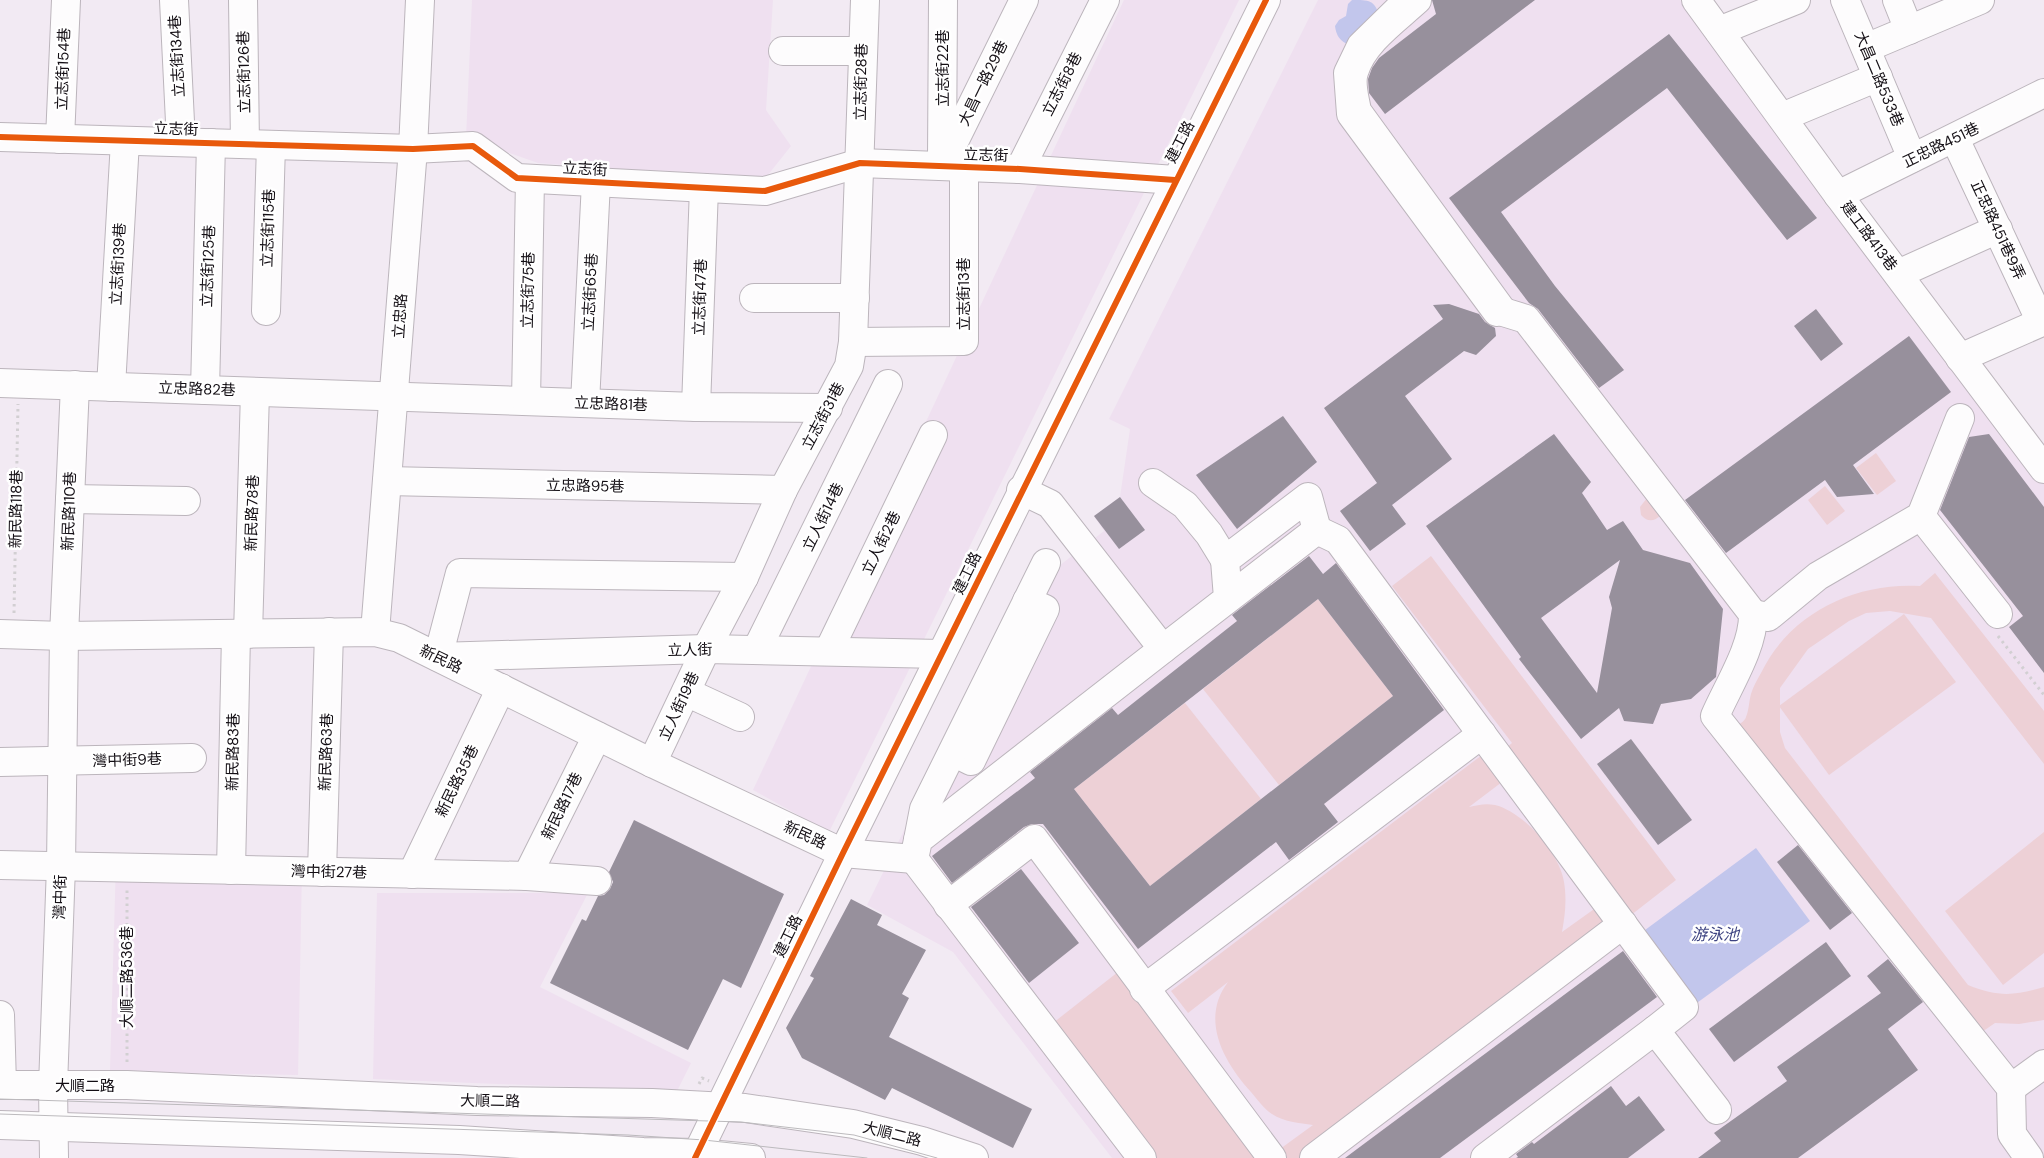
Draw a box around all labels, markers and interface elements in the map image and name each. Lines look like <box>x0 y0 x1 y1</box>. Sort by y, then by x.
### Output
street label: 立志街134巷 <box>165 14 189 98</box>
street label: 立志街154巷 <box>52 27 74 111</box>
street label: 大昌二路533巷 <box>1850 28 1908 130</box>
street label: 立志街22巷 <box>933 29 953 107</box>
street label: 立志街126巷 <box>233 30 255 114</box>
street label: 大昌一路29巷 <box>954 37 1012 129</box>
street label: 立志街28巷 <box>850 43 872 121</box>
street label: 立志街8巷 <box>1037 49 1087 119</box>
street label: 建工路 <box>1161 117 1199 167</box>
street label: 立志街 <box>153 118 199 140</box>
street label: 正忠路451巷 <box>1899 118 1983 172</box>
street label: 立志街 <box>963 144 1009 166</box>
street label: 立志街 <box>562 158 608 180</box>
street label: 正忠路451巷9弄 <box>1966 177 2030 283</box>
street label: 立志街115巷 <box>257 188 279 268</box>
street label: 建工路413巷 <box>1836 197 1902 275</box>
street label: 立志街139巷 <box>106 222 130 306</box>
street label: 立志街125巷 <box>197 224 219 308</box>
street label: 立志街75巷 <box>517 251 539 329</box>
street label: 立志街65巷 <box>578 252 602 332</box>
street label: 立志街13巷 <box>954 257 974 331</box>
street label: 立志街47巷 <box>689 258 711 336</box>
street label: 立忠路 <box>388 293 412 339</box>
street label: 立忠路82巷 <box>158 378 236 400</box>
street label: 立志街31巷 <box>797 379 849 453</box>
street label: 立忠路81巷 <box>574 393 648 415</box>
street label: 新民路118巷 <box>5 470 27 548</box>
street label: 新民路110巷 <box>58 471 80 551</box>
street label: 新民路78巷 <box>241 474 263 552</box>
street label: 立忠路95巷 <box>546 475 624 497</box>
street label: 立人街14巷 <box>798 479 848 555</box>
street label: 立人街2巷 <box>857 508 905 578</box>
street label: 建工路 <box>948 548 986 598</box>
street label: 新民路 <box>416 640 466 678</box>
street label: 立人街 <box>667 640 713 660</box>
street label: 立人街19巷 <box>654 668 704 744</box>
street label: 新民路83巷 <box>222 713 244 791</box>
street label: 新民路63巷 <box>315 713 337 791</box>
street label: 新民路35巷 <box>431 742 483 820</box>
street label: 灣中街9巷 <box>92 749 162 771</box>
street label: 新民路17巷 <box>537 769 587 843</box>
street label: 新民路 <box>780 816 830 854</box>
street label: 灣中街27巷 <box>291 861 367 883</box>
street label: 灣中街 <box>49 874 71 920</box>
street label: 建工路 <box>769 911 807 961</box>
water label: 游泳池 <box>1691 924 1741 945</box>
street label: 大順二路536巷 <box>117 926 137 1028</box>
street label: 大順二路 <box>55 1076 115 1096</box>
street label: 大順二路 <box>460 1090 520 1112</box>
street label: 大順二路 <box>860 1117 924 1151</box>

